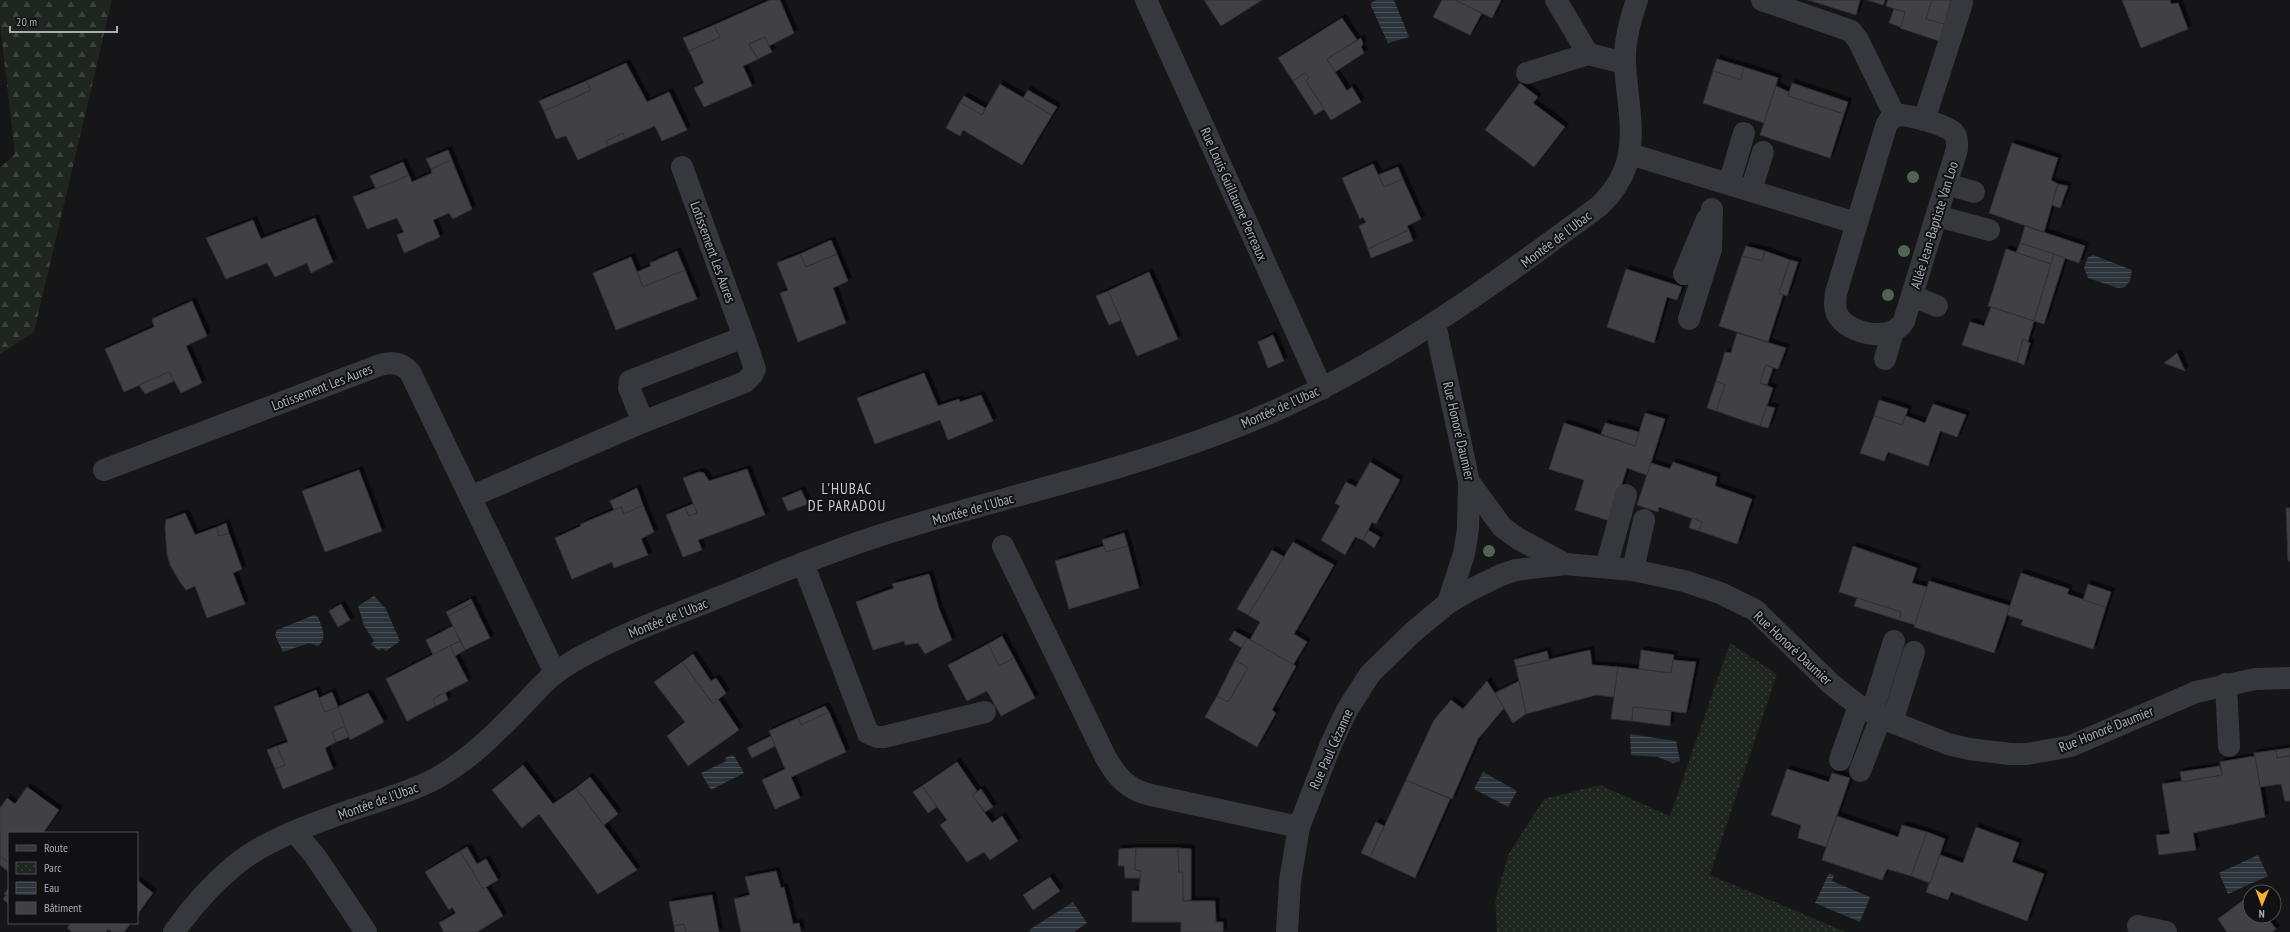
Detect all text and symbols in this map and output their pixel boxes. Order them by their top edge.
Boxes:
scale bar [10,8,117,34]
text: 20 m [16,14,37,29]
street label: Rue Louis Guillaume Perreaux [1196,124,1272,264]
street label: Allée Jean-Baptiste Van Loo [1906,159,1962,291]
street label: Lotissement Les Aures [686,199,740,305]
street label: Montée de l'Ubac [1517,207,1595,271]
street label: Lotissement Les Aures [269,359,375,415]
street label: Rue Honoré Daumier [1439,380,1479,482]
street label: Montée de l'Ubac [1238,382,1322,432]
district label: L'HUBAC DE PARADOU [808,479,886,515]
street label: Montée de l'Ubac [930,489,1016,529]
street label: Montée de l'Ubac [626,594,710,642]
street label: Rue Honoré Daumier [1750,607,1836,689]
street label: Rue Honoré Daumier [2056,702,2156,756]
street label: Rue Paul Cézanne [1305,706,1357,792]
street label: Montée de l'Ubac [336,778,420,824]
legend [8,832,138,924]
text: Route [44,840,68,855]
text: Parc [44,860,62,875]
text: Eau [44,880,59,895]
north arrow [2242,884,2282,924]
text: Bâtiment [44,900,82,915]
text: N [2259,907,2265,921]

